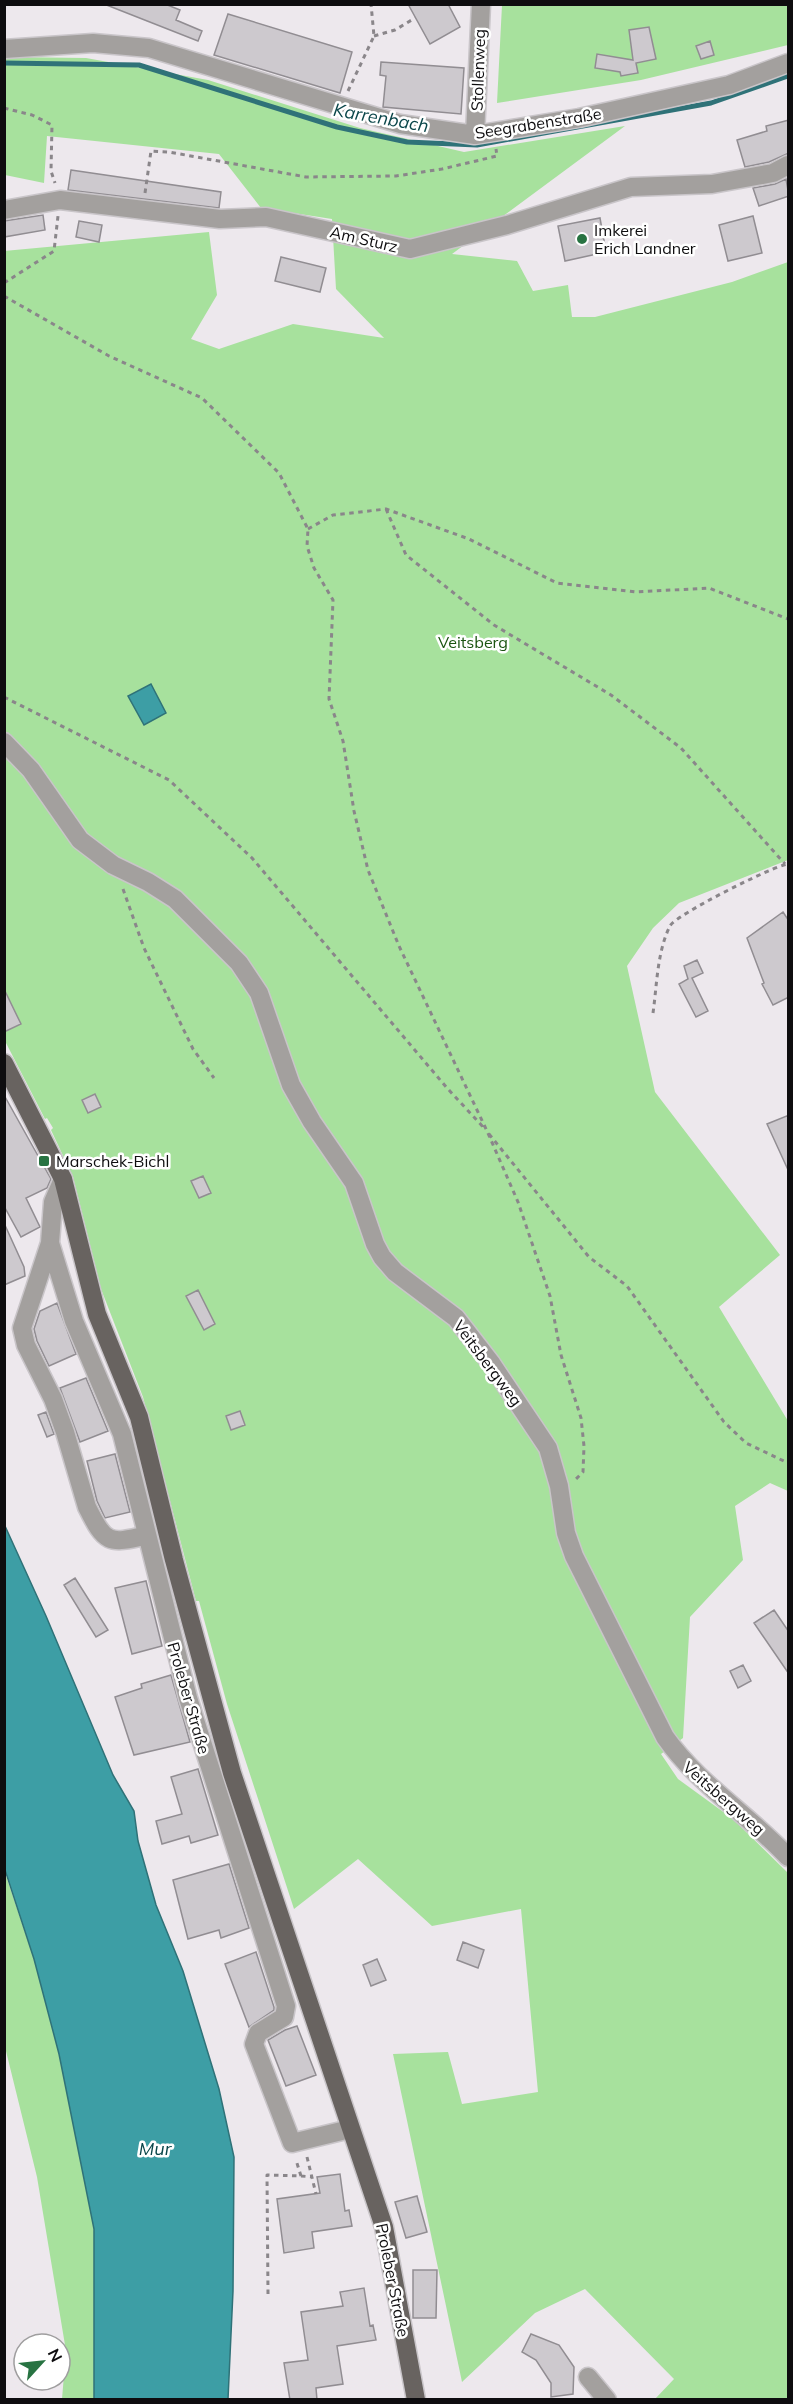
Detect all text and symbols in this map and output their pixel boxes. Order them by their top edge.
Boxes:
street label: Stollenweg [467,28,489,112]
water label: Karrenbach [332,98,431,137]
street label: Seegrabenstraße [473,103,603,143]
place label: Imkerei Erich Landner [594,220,696,258]
street label: Am Sturz [328,222,400,256]
marker: Imkerei Erich Landner [575,232,589,246]
park label: Veitsberg [438,632,508,652]
place label: Marschek-Bichl [56,1151,169,1171]
marker: Marschek-Bichl [37,1154,51,1168]
street label: Veitsbergweg [449,1316,527,1410]
street label: Proleber Straße [163,1640,215,1756]
street label: Veitsbergweg [679,1757,769,1839]
water label: Mur [139,2137,173,2160]
street label: Proleber Straße [372,2221,414,2339]
north arrow [12,2332,72,2392]
text: N [44,2345,67,2365]

